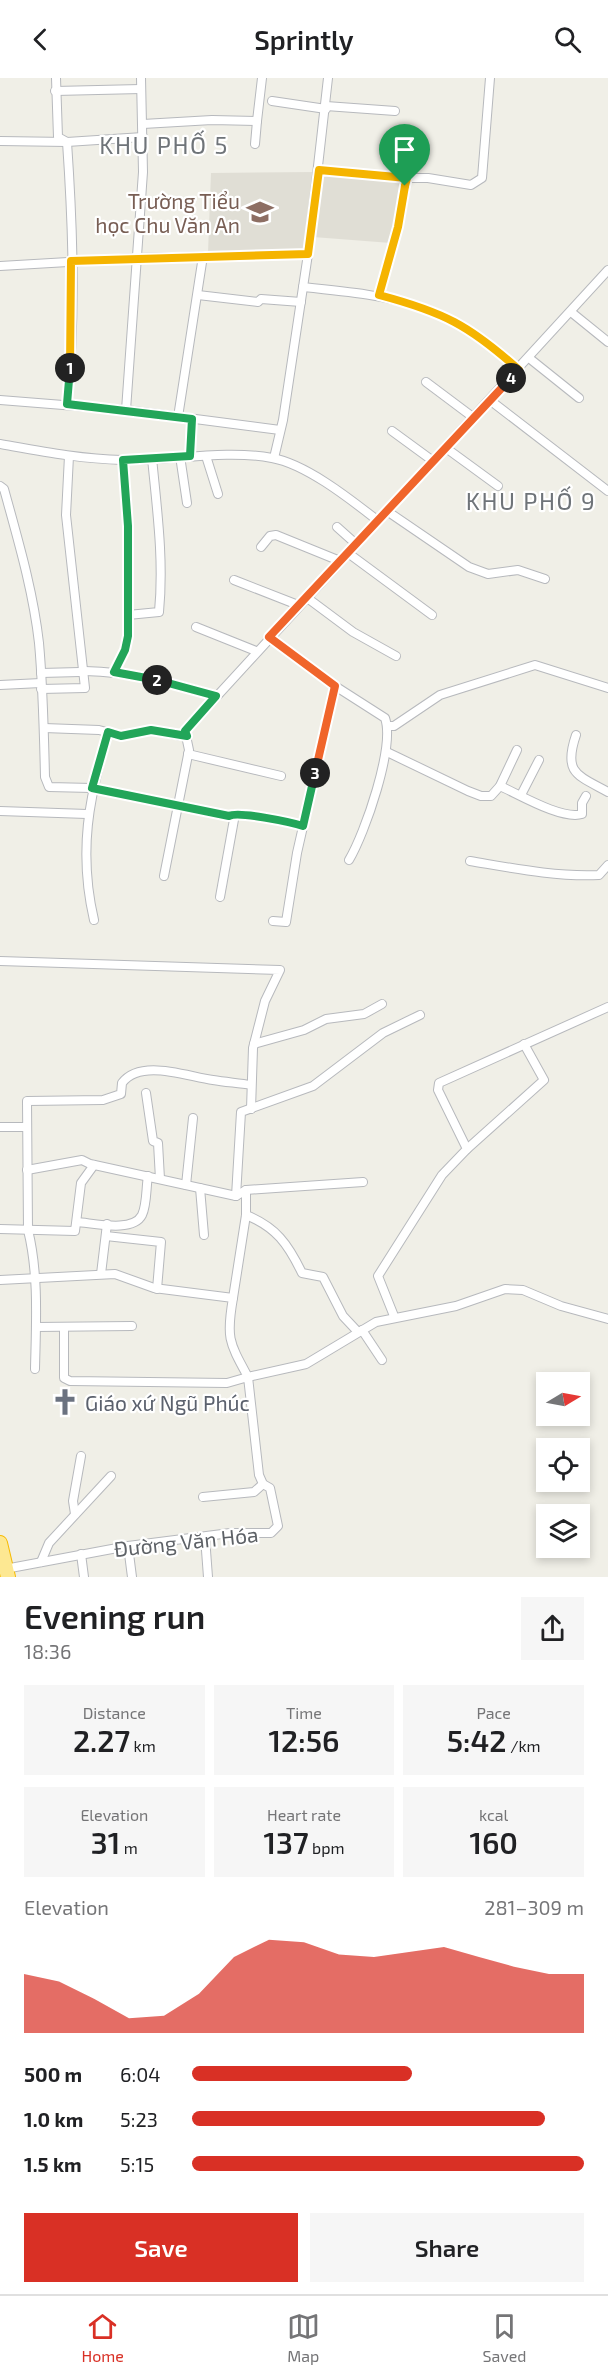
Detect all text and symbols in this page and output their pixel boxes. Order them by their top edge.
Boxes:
icon: back [24,23,57,56]
text: Sprintly [254,23,354,55]
icon: search [551,23,584,56]
pin [379,124,430,186]
district label: KHU PHỐ 5 [99,129,229,159]
icon: arrive [388,133,421,166]
place label: Trường Tiểu học Chu Văn An [95,188,240,237]
school or university icon: Trường Tiểu học Chu Văn An [245,197,275,227]
pin: 1 [55,353,85,383]
text: 1 [67,358,73,377]
pin: 4 [496,363,526,393]
text: 4 [506,368,516,387]
district label: KHU PHỐ 9 [466,485,596,515]
pin: 2 [142,665,172,695]
text: 2 [152,670,162,689]
pin: 3 [300,758,330,788]
text: 3 [310,763,320,782]
north arrow [536,1372,590,1426]
map controls [536,1372,590,1558]
church icon: Giáo xứ Ngũ Phúc [50,1387,80,1417]
place label: Giáo xứ Ngũ Phúc [85,1390,250,1415]
button: locate [536,1438,590,1492]
button: layers [536,1504,590,1558]
street label: Đường Văn Hóa [113,1521,259,1561]
text: Evening run [24,1596,205,1636]
button: share [521,1597,584,1660]
text: 18:36 [24,1639,71,1663]
text: Distance [83,1703,146,1722]
text: Time [286,1703,322,1722]
text: Pace [476,1703,511,1722]
text: 2.27 [73,1722,130,1758]
text: 12:56 [269,1722,339,1758]
text: 5:42 [447,1722,507,1758]
text: km [130,1736,156,1755]
text: /km [507,1736,541,1755]
text: Elevation [80,1805,148,1824]
text: Heart rate [267,1805,341,1824]
text: kcal [479,1805,508,1824]
text: 31 [91,1824,120,1860]
text: 137 [263,1824,309,1860]
text: 160 [469,1824,518,1860]
text: m [120,1838,138,1857]
text: bpm [309,1838,345,1857]
text: Elevation [24,1895,109,1919]
text: 281–309 m [484,1895,584,1919]
text: 500 m [24,2062,82,2086]
text: 6:04 [120,2062,161,2086]
text: 1.0 km [24,2107,83,2131]
text: 5:23 [120,2107,158,2131]
text: 1.5 km [24,2152,82,2176]
text: 5:15 [120,2152,154,2176]
button: Save [24,2213,298,2282]
button: Share [310,2213,584,2282]
tab: Home [81,2310,124,2365]
tab: Map [287,2310,320,2365]
tab: Saved [483,2310,527,2365]

